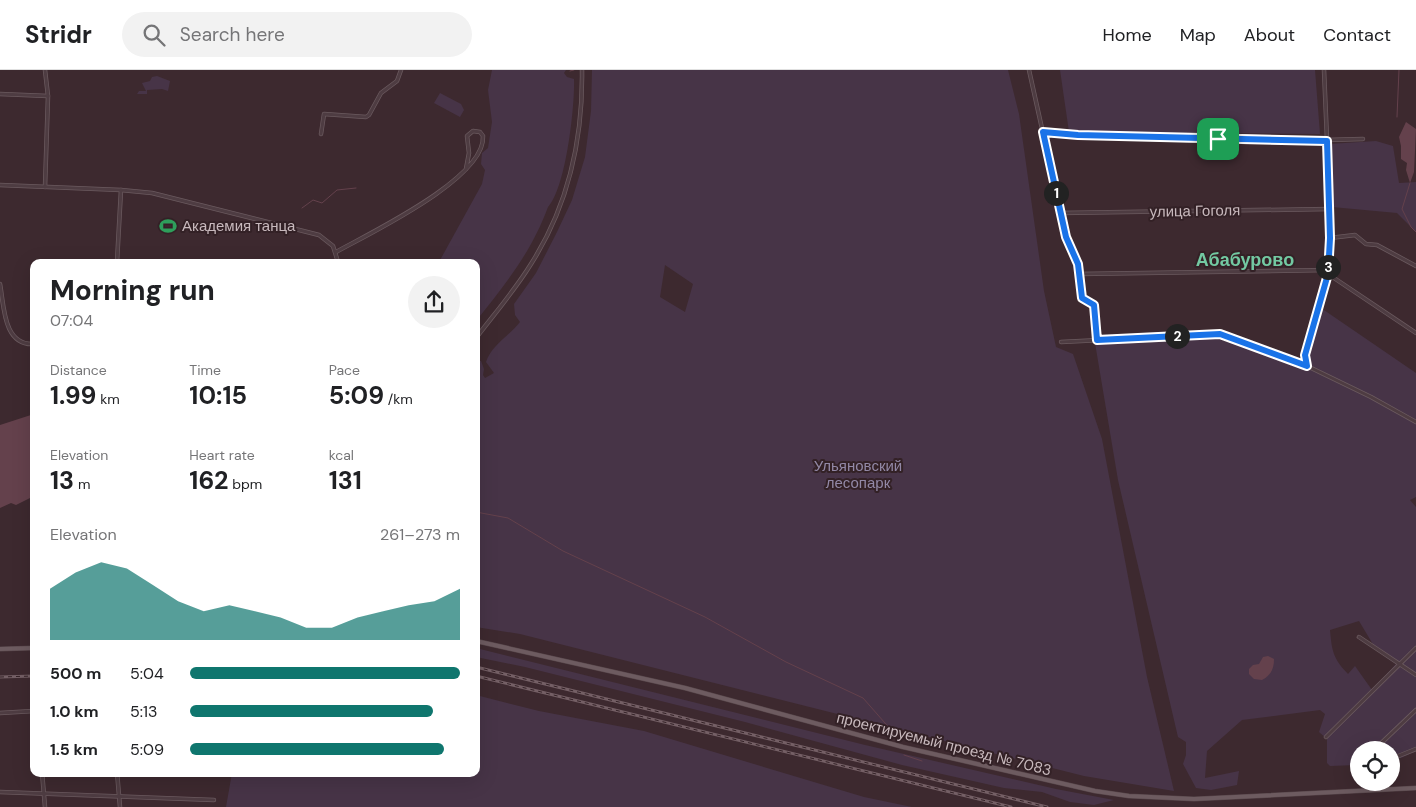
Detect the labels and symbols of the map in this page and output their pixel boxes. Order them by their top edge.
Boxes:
pin [1197,118,1239,160]
pin: 1 [1044,180,1068,206]
street label: улица Гоголя [1149,200,1241,222]
sports icon: Академия танца [158,216,178,236]
place label: Академия танца [182,216,296,236]
district label: Абабурово [1196,248,1294,272]
pin: 3 [1316,254,1340,280]
pin: 2 [1164,324,1190,348]
park label: Ульяновский лесопарк [814,456,902,493]
street label: проектируемый проезд № 7083 [835,708,1053,780]

